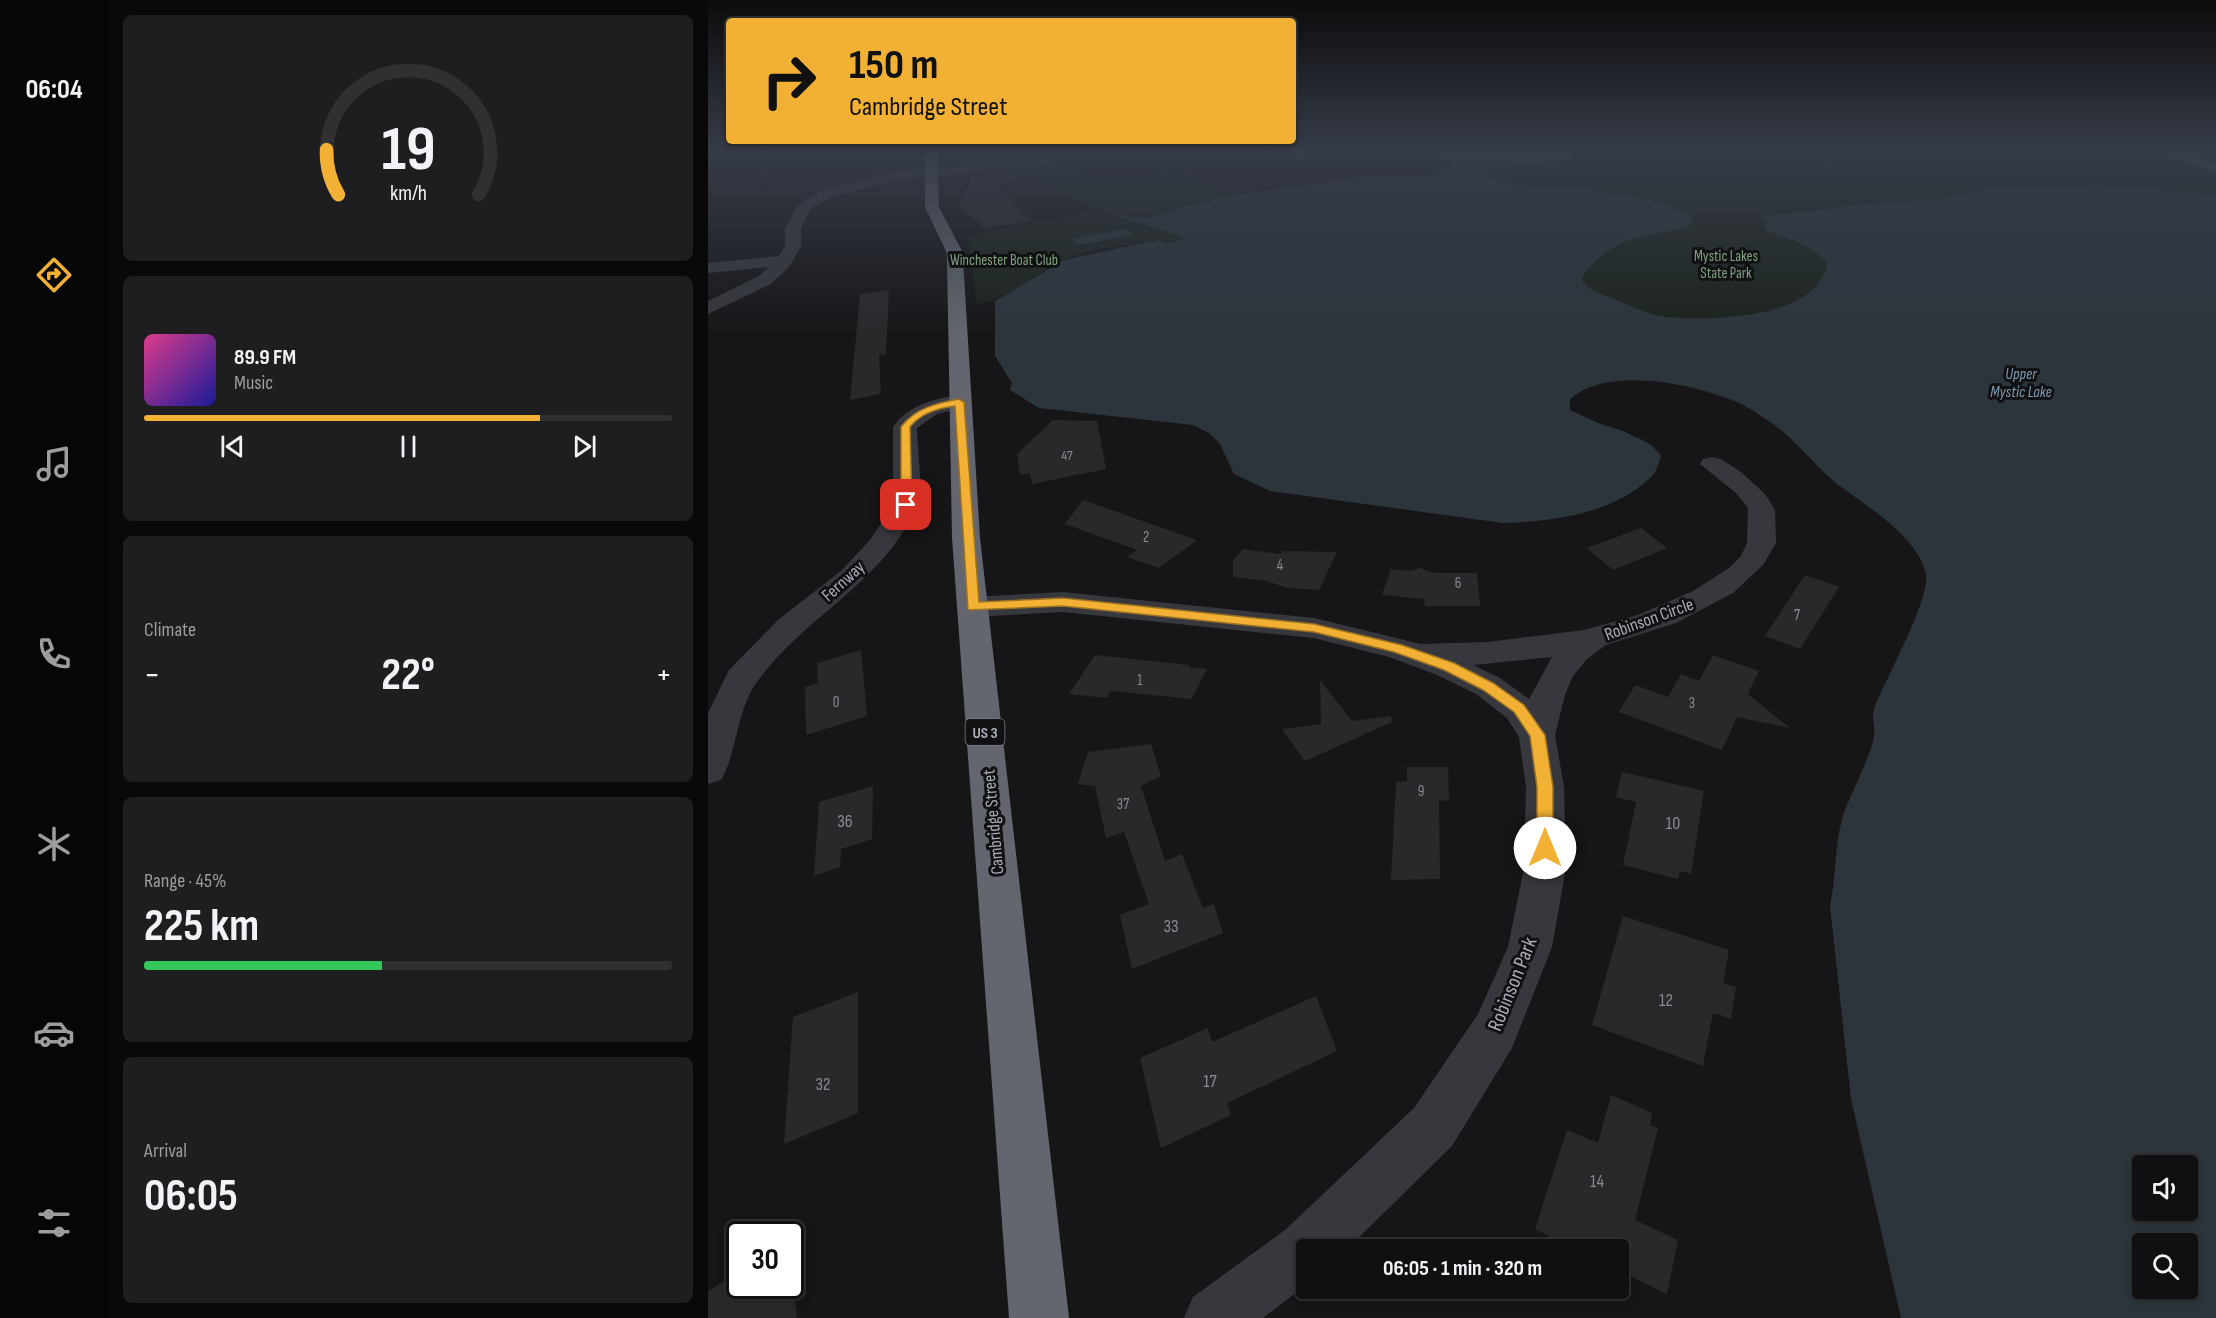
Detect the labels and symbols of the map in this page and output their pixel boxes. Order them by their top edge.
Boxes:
park label: Mystic Lakes State Park [1694,247,1758,283]
park label: Winchester Boat Club [950,251,1058,270]
water label: Upper Mystic Lake [1990,365,2052,402]
house number: 47 [1061,447,1073,464]
pin [880,479,931,530]
house number: 2 [1143,528,1149,547]
house number: 4 [1277,556,1283,575]
street label: Fernway [818,557,869,606]
house number: 6 [1455,574,1461,593]
street label: Robinson Circle [1602,594,1697,645]
house number: 7 [1794,606,1800,625]
house number: 1 [1137,671,1143,690]
house number: 0 [833,693,839,712]
house number: 3 [1689,694,1695,713]
road number: US 3 [966,719,1004,745]
street label: Cambridge Street [978,768,1009,875]
house number: 9 [1418,782,1424,801]
house number: 37 [1117,795,1129,814]
house number: 36 [837,811,853,832]
house number: 10 [1666,813,1680,834]
position arrow [1513,816,1577,880]
house number: 33 [1163,916,1179,937]
street label: Robinson Park [1482,934,1543,1035]
house number: 12 [1659,990,1673,1011]
house number: 17 [1203,1071,1218,1092]
house number: 32 [816,1074,830,1095]
house number: 14 [1590,1171,1604,1192]
speed limit sign: 30 [726,1221,804,1299]

